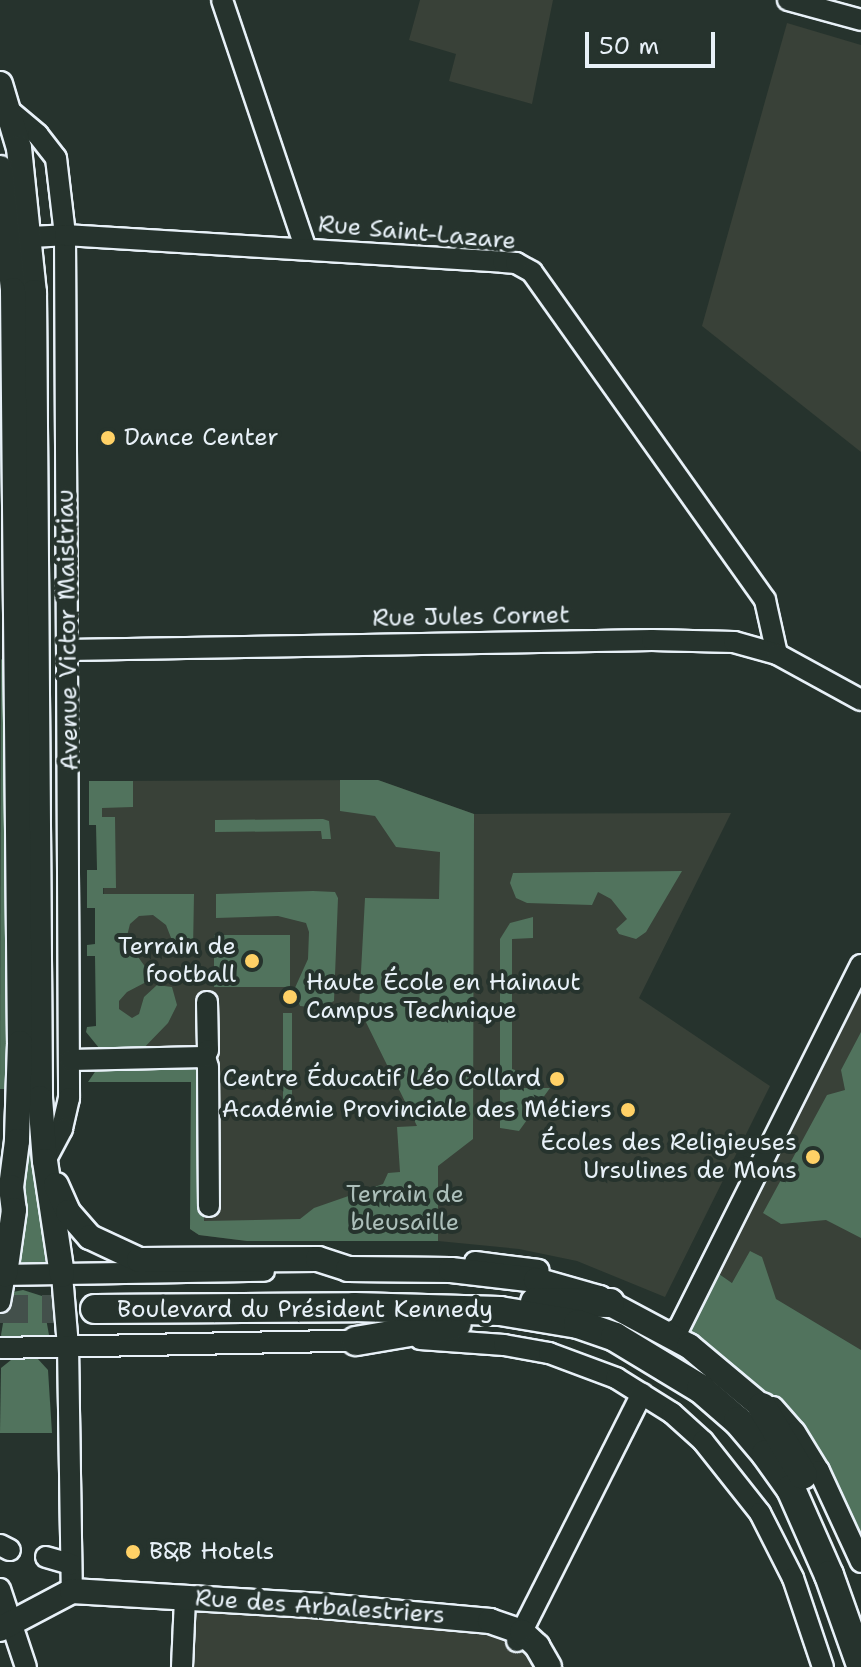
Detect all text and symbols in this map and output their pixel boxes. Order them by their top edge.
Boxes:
scale bar [589,16,719,66]
text: 50 m [599,30,659,62]
street label: Rue Saint-Lazare [317,210,517,256]
place label: Dance Center [124,424,279,452]
marker: Dance Center [99,429,117,447]
street label: Avenue Victor Maistriau [51,489,85,771]
street label: Rue Jules Cornet [372,601,570,633]
place label: Terrain de football [118,933,236,989]
marker: Terrain de football [243,952,261,970]
place label: Haute École en Hainaut Campus Technique [306,969,581,1025]
marker: Haute École en Hainaut Campus Technique [281,988,299,1006]
place label: Centre Éducatif Léo Collard [223,1065,541,1093]
marker: Centre Éducatif Léo Collard [548,1070,566,1088]
place label: Académie Provinciale des Métiers [222,1096,612,1124]
marker: Académie Provinciale des Métiers [619,1101,637,1119]
place label: Écoles des Religieuses Ursulines de Mons [541,1129,797,1185]
marker: Écoles des Religieuses Ursulines de Mons [804,1148,822,1166]
park label: Terrain de bleusaille [346,1181,464,1237]
street label: Boulevard du Président Kennedy [117,1296,493,1324]
place label: B&B Hotels [149,1538,274,1566]
marker: B&B Hotels [124,1543,142,1561]
street label: Rue des Arbalestriers [194,1584,446,1630]

